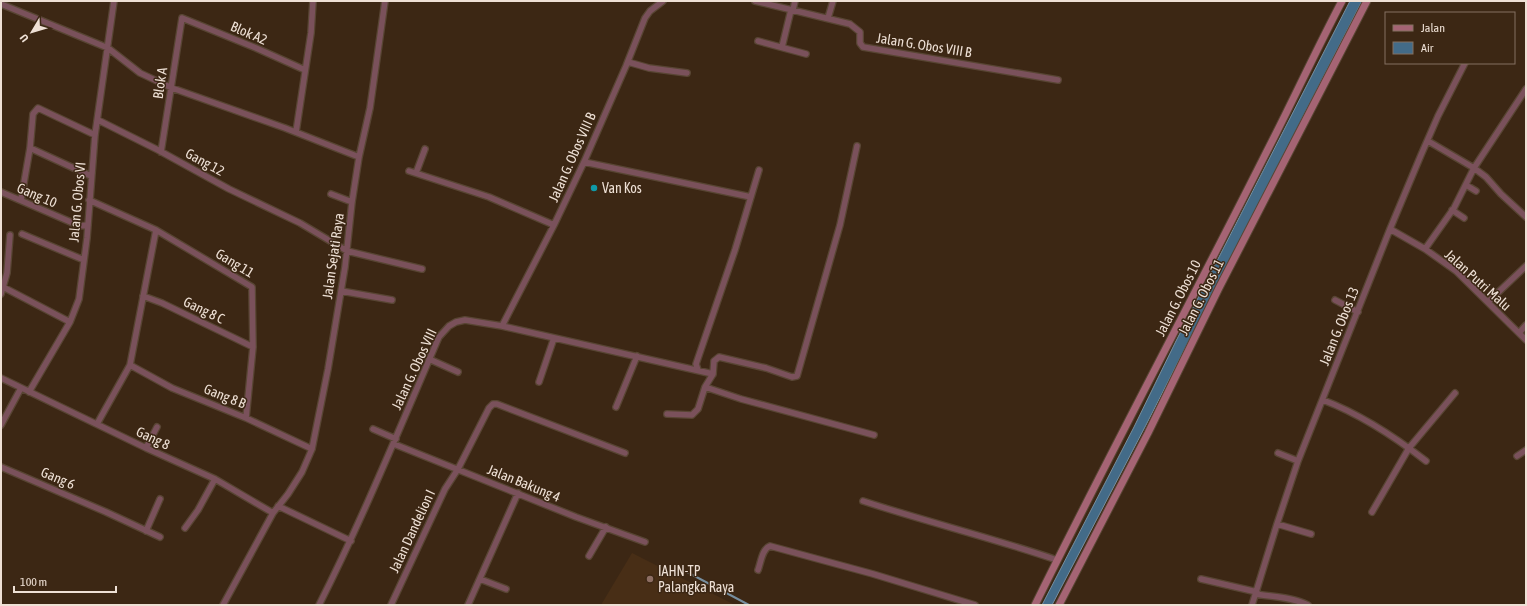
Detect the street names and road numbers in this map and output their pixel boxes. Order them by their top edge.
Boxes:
street label: Blok A2 [228,18,270,48]
street label: Jalan G. Obos VIII B [875,30,973,60]
street label: Blok A [150,66,170,100]
street label: Jalan G. Obos VIII B [545,110,599,204]
street label: Gang 12 [183,145,227,179]
street label: Jalan G. Obos VI [66,161,88,243]
street label: Gang 10 [15,179,60,211]
street label: Jalan Sejati Raya [319,212,347,300]
street label: Gang 11 [213,245,257,281]
street label: Jalan Putri Malu [1442,246,1514,314]
street label: Jalan G. Obos 11 [1175,256,1227,338]
street label: Jalan G. Obos 10 [1152,257,1204,339]
street label: Jalan G. Obos 13 [1316,284,1362,368]
street label: Gang 8 C [181,293,228,327]
street label: Jalan G. Obos VIII [388,326,440,412]
street label: Gang 8 B [202,380,249,412]
street label: Gang 8 [134,423,173,453]
street label: Jalan Bakung 4 [485,461,563,505]
street label: Gang 6 [39,464,78,492]
street label: Jalan Dandelion I [386,487,438,575]

